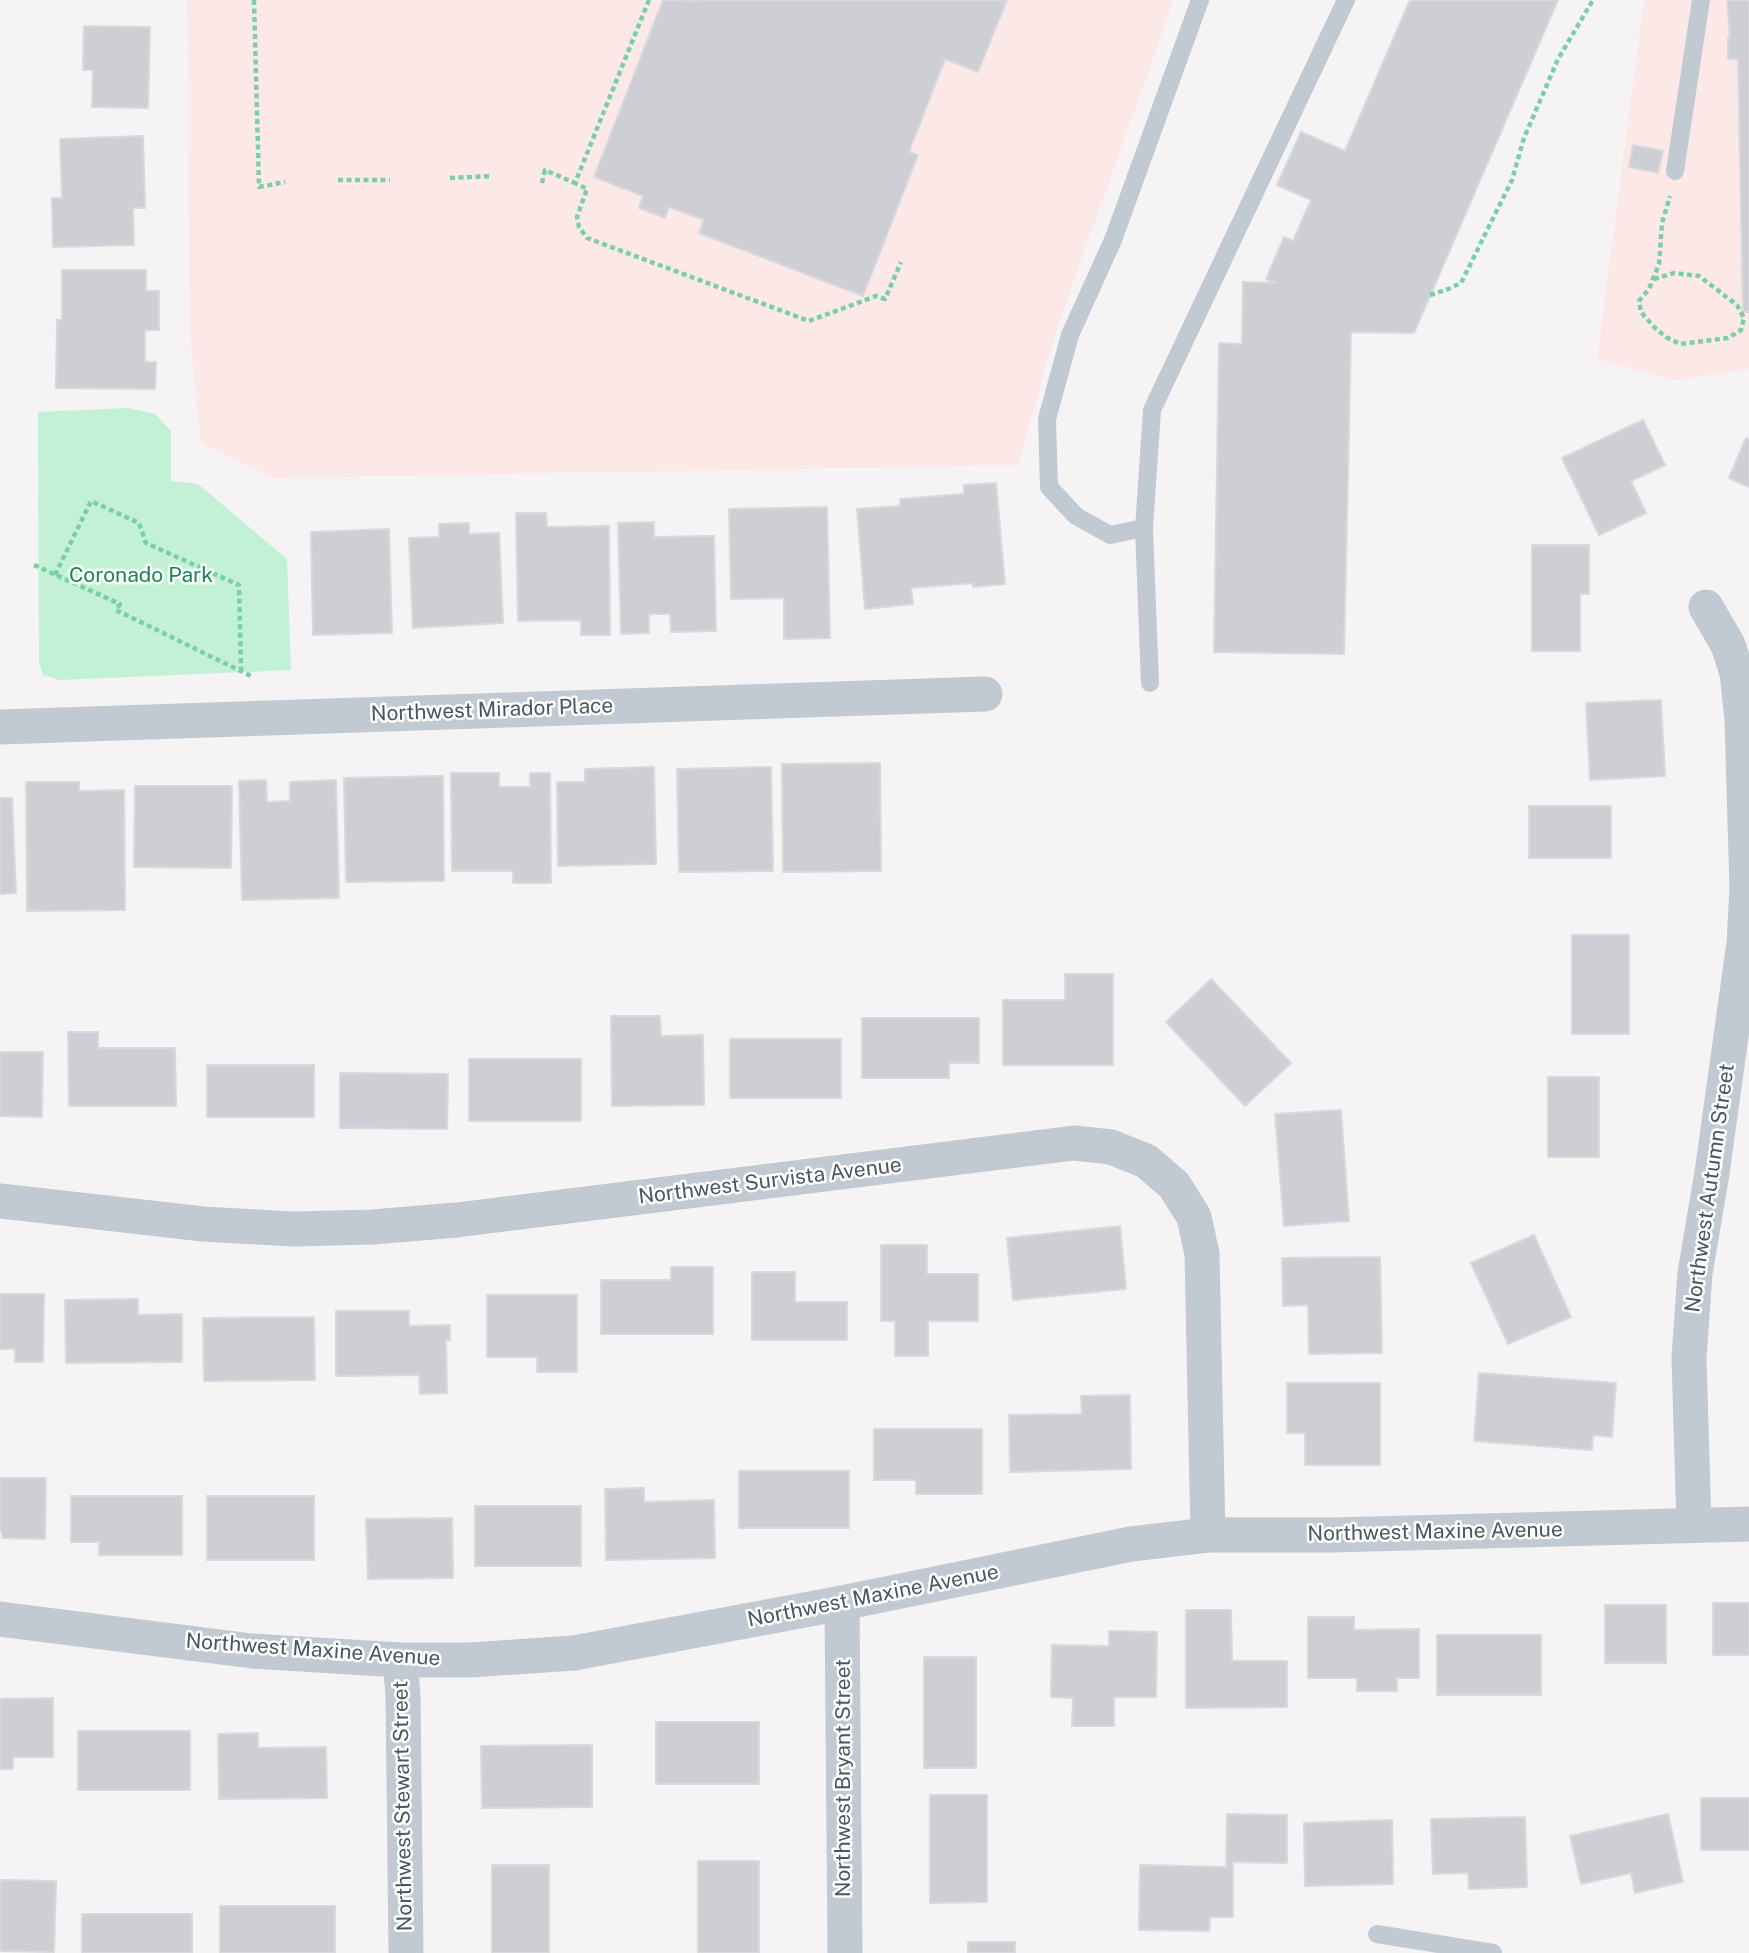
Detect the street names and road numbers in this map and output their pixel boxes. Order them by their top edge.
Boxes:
street label: Northwest Mirador Place [370,693,614,727]
street label: Northwest Autumn Street [1680,1062,1740,1314]
street label: Northwest Survista Avenue [637,1152,903,1210]
street label: Northwest Maxine Avenue [1307,1517,1563,1547]
street label: Northwest Maxine Avenue [745,1559,1001,1633]
street label: Northwest Maxine Avenue [185,1629,441,1671]
street label: Northwest Bryant Street [831,1659,857,1897]
street label: Northwest Stewart Street [388,1681,418,1931]

